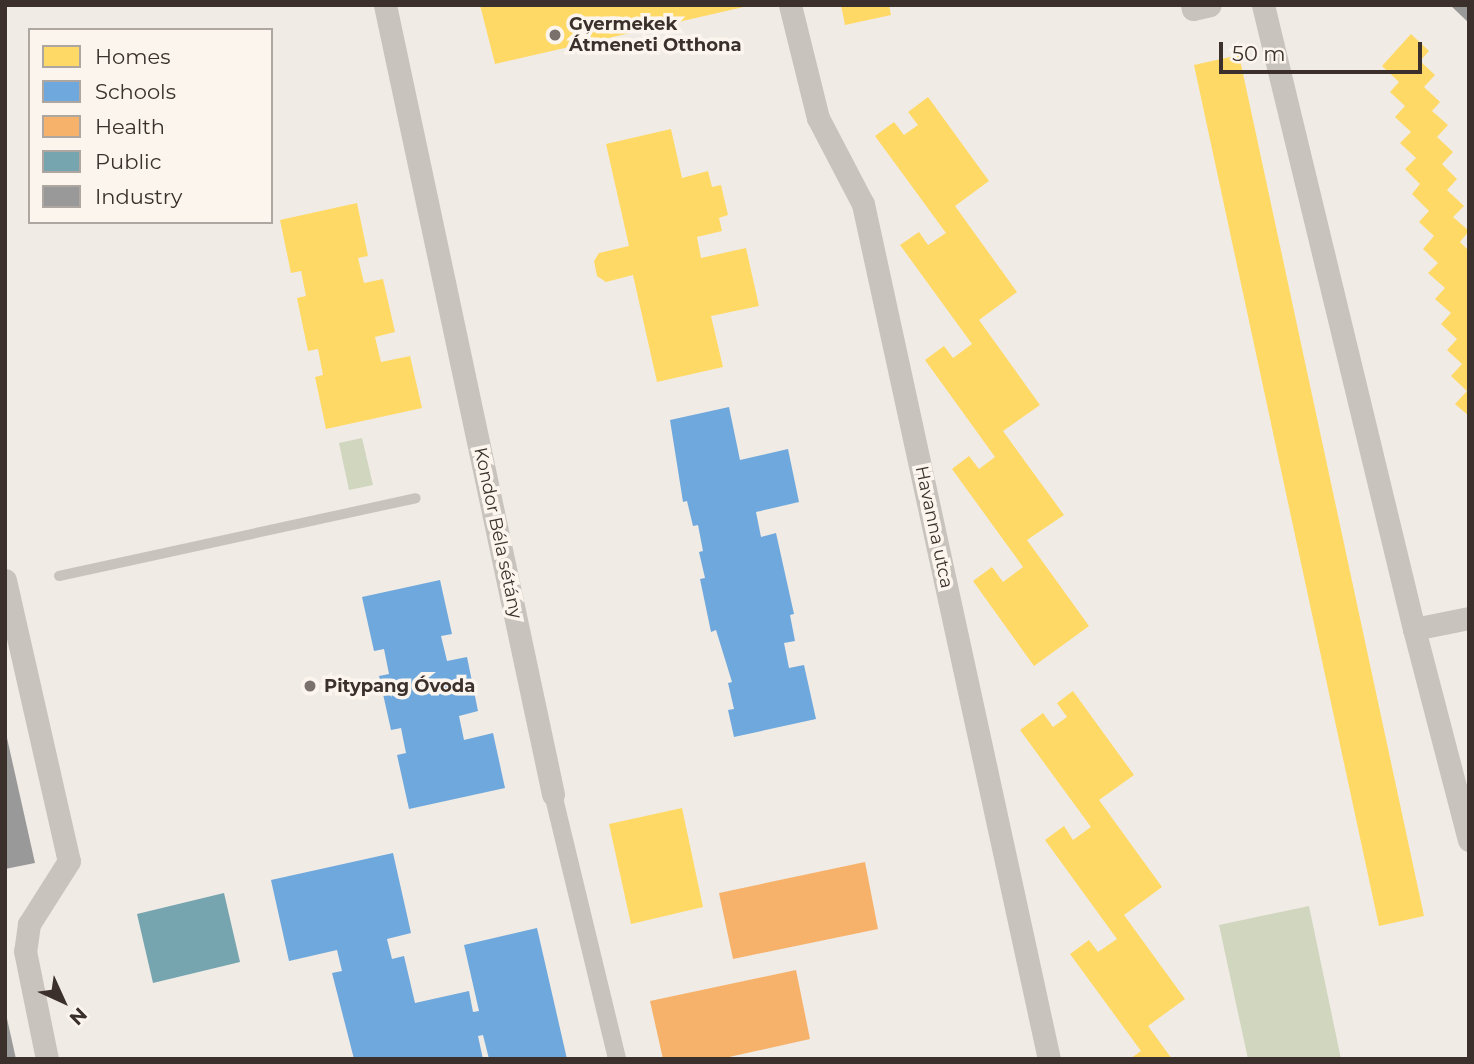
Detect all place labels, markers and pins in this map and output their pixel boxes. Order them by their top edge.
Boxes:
place label: Gyermekek Átmeneti Otthona [569,14,742,56]
marker: Gyermekek Átmeneti Otthona [547,27,563,43]
place label: Pitypang Óvoda [324,675,475,697]
marker: Pitypang Óvoda [302,678,318,694]

